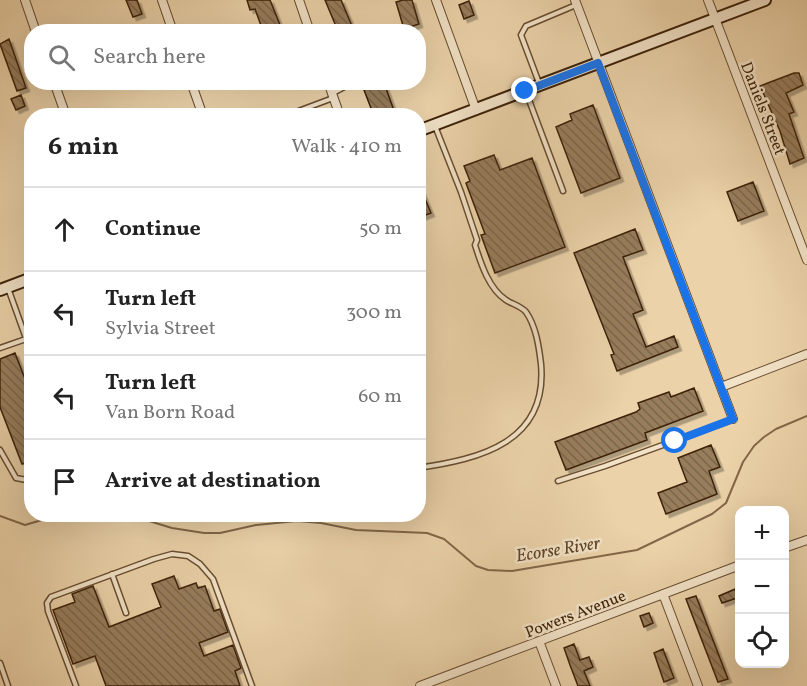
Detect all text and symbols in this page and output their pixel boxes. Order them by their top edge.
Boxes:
search box [24,24,426,90]
icon: search [45,41,78,74]
text: Search here [93,42,206,73]
street label: Daniels Street [734,59,790,159]
route end [511,77,537,103]
text: 6 min [48,129,119,165]
text: Walk · 410 m [291,133,402,161]
icon: ahead [48,213,81,246]
text: Continue [105,214,201,245]
text: 50 m [359,215,402,243]
text: Turn left [105,284,196,315]
icon: left [48,297,81,330]
text: 300 m [346,299,402,327]
text: Sylvia Street [105,315,216,343]
text: Turn left [105,368,196,399]
icon: left [48,381,81,414]
text: 60 m [358,383,402,411]
text: Van Born Road [105,399,235,427]
route start [661,427,687,453]
icon: arrive [48,465,81,498]
text: Arrive at destination [105,466,321,497]
map controls [735,506,789,668]
button: + [735,506,789,560]
water label: Ecorse River [514,531,603,569]
button: − [735,560,789,614]
street label: Powers Avenue [522,586,629,644]
button: locate [735,614,789,668]

